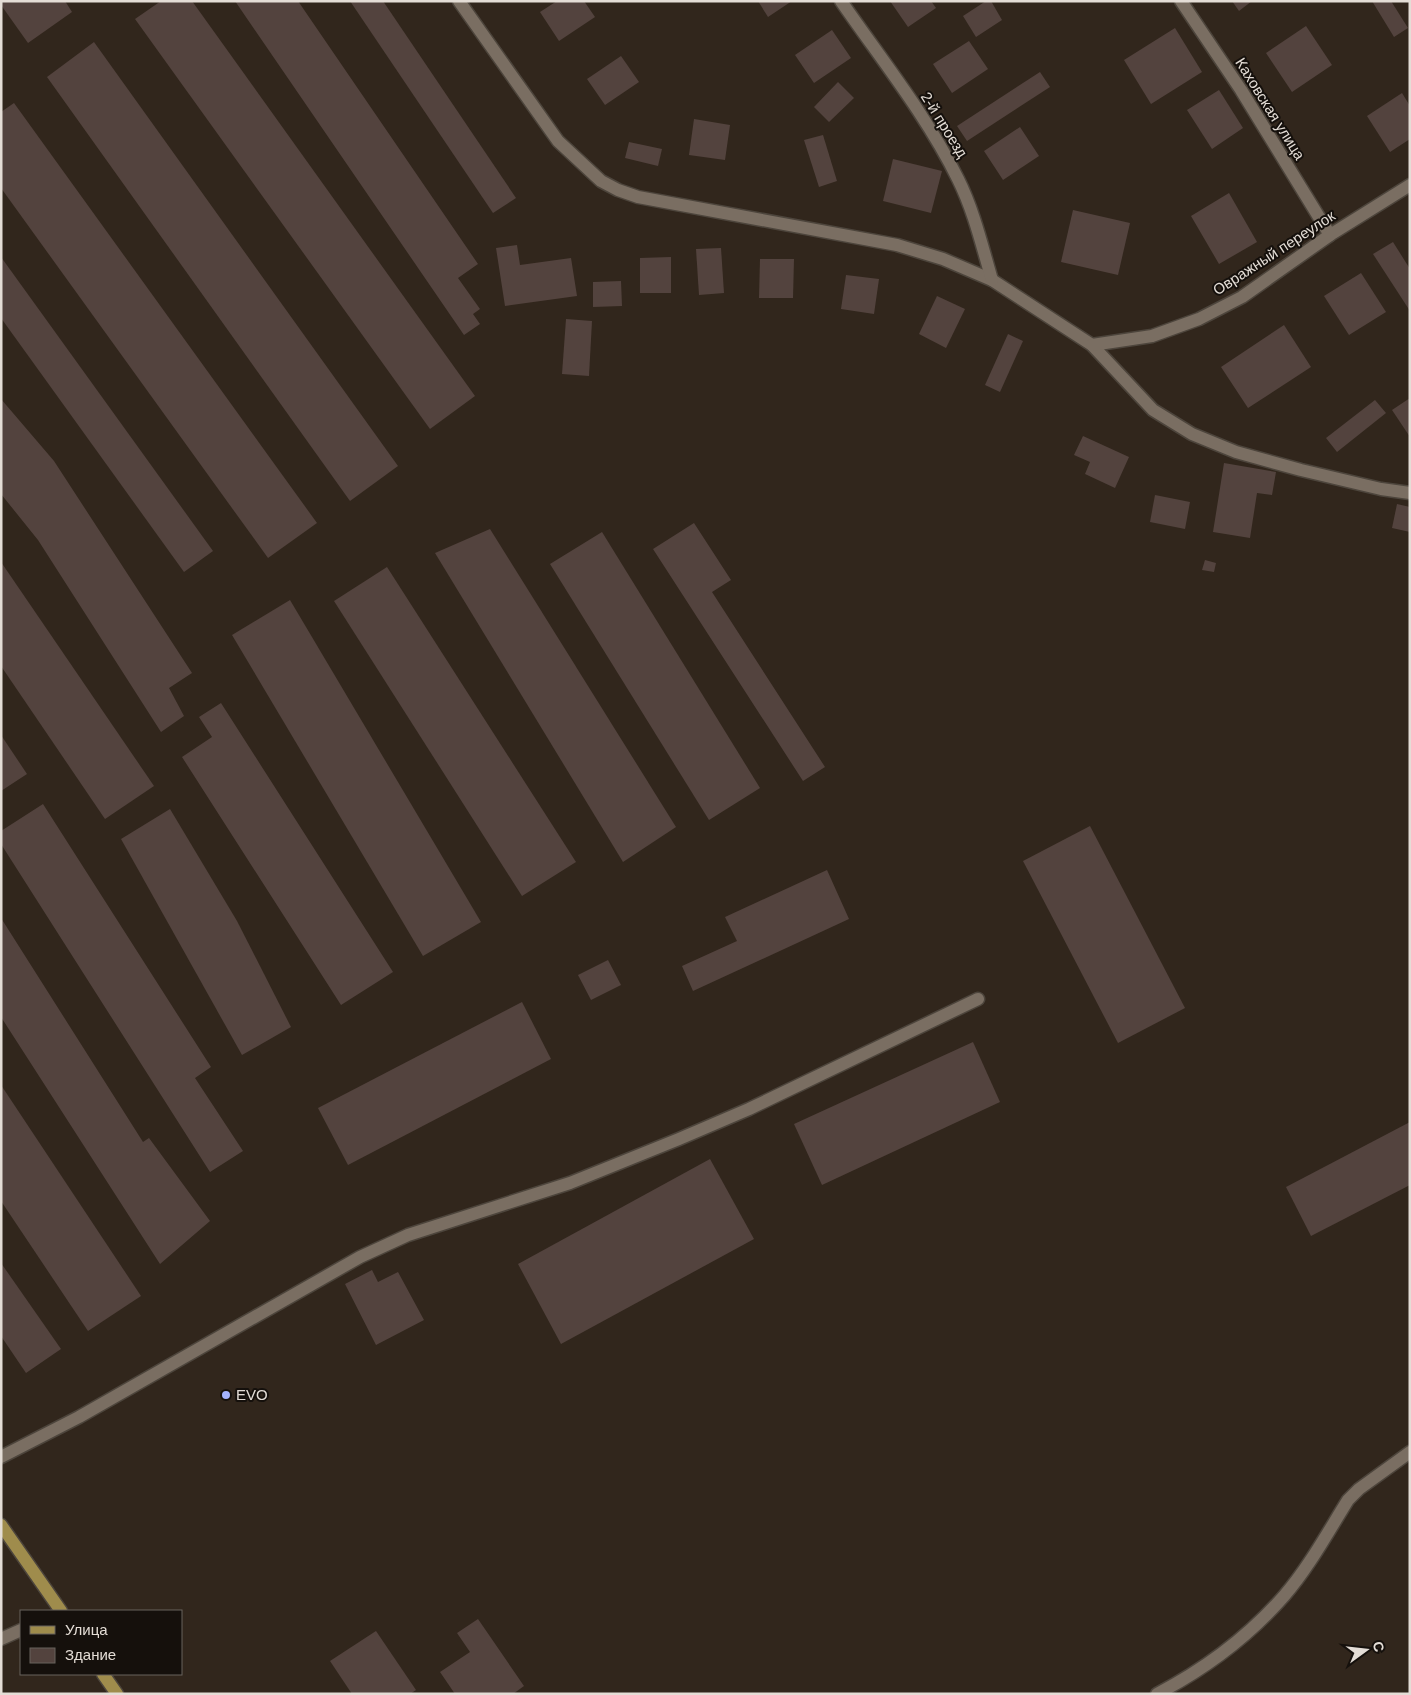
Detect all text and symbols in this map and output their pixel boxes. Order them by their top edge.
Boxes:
street label: Каховская улица [1232,55,1309,163]
street label: 2-й проезд [918,89,971,161]
street label: Овражный переулок [1210,207,1338,298]
place label: EVO [236,1386,268,1403]
marker: EVO [220,1389,232,1401]
legend [20,1610,182,1675]
text: Улица [65,1621,108,1638]
north arrow [1341,1625,1391,1675]
text: С [1370,1640,1388,1654]
text: Здание [65,1646,116,1663]

